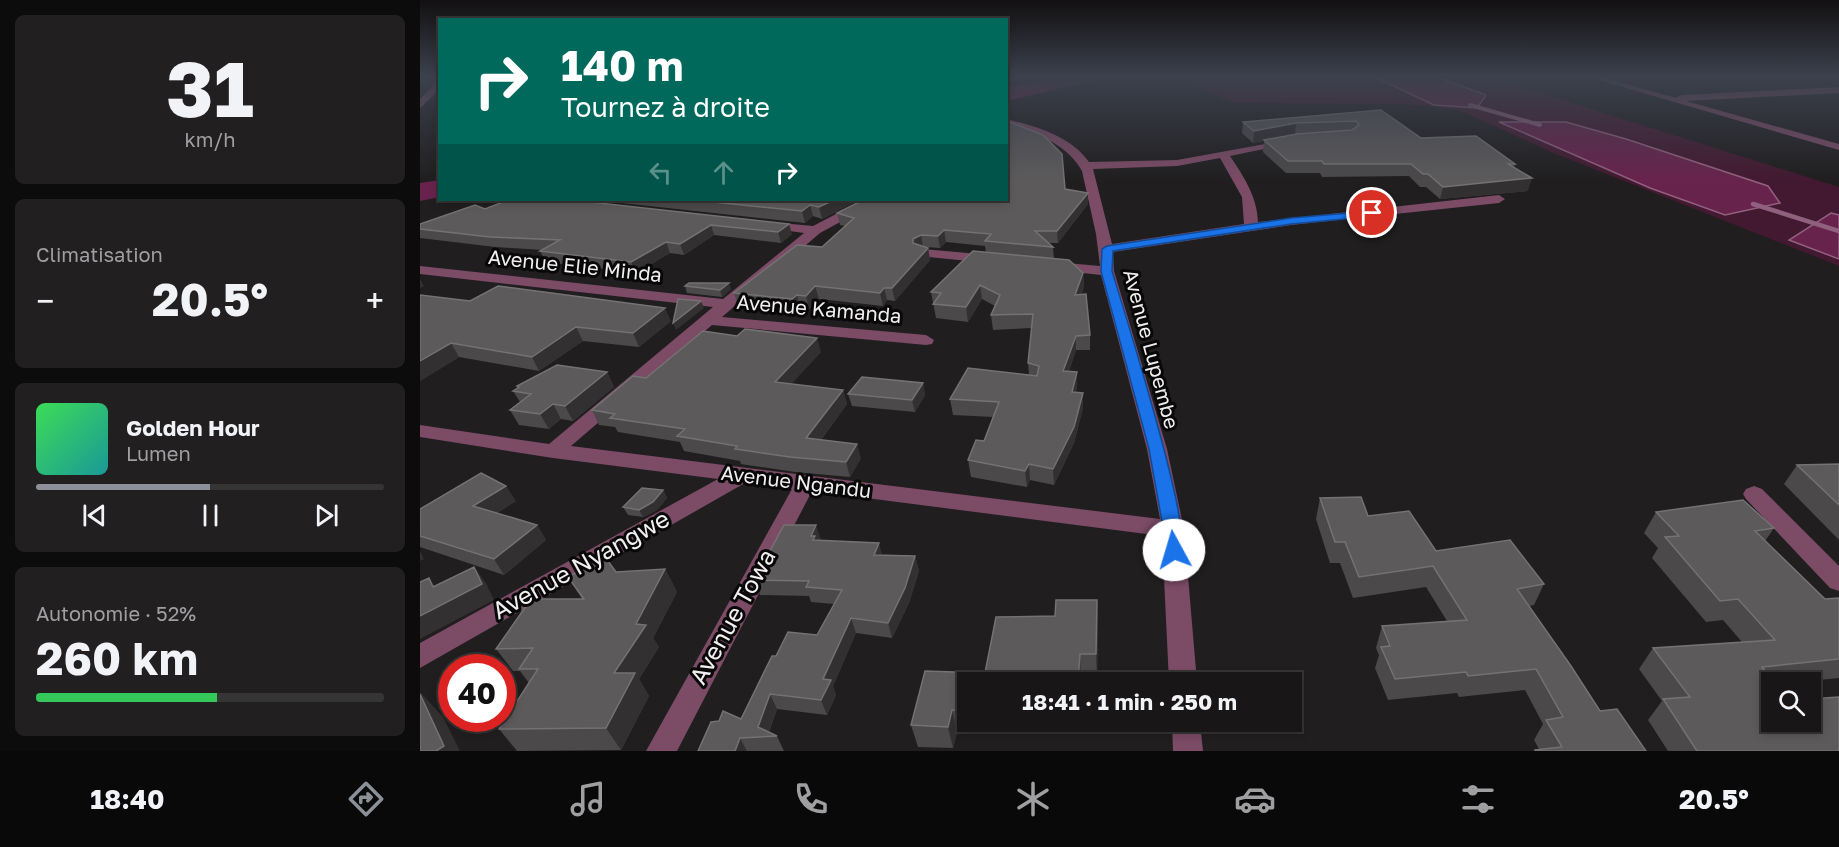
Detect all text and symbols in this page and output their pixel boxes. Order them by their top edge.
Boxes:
text: 140 m [561,40,683,90]
text: 31 [166,41,254,134]
icon: right [462,42,540,120]
text: Tournez à droite [561,91,770,123]
text: km/h [185,127,235,151]
icon: left [644,156,677,189]
icon: ahead [707,156,740,189]
icon: right [770,156,803,189]
pin [1346,187,1397,238]
icon: arrive [1355,196,1388,229]
text: Climatisation [36,242,163,266]
street label: Avenue Elie Minda [487,244,663,286]
street label: Avenue Lupembe [1119,266,1185,431]
text: 20.5° [152,272,268,326]
text: − [36,281,54,320]
text: + [366,281,384,320]
street label: Avenue Kamanda [736,289,903,327]
text: Golden Hour [126,414,260,441]
text: Lumen [126,441,191,465]
street label: Avenue Ngandu [720,460,873,502]
icon: previous [78,499,111,532]
icon: pause [194,499,227,532]
icon: next [310,499,343,532]
street label: Avenue Nyangwe [487,503,674,624]
position arrow [1142,518,1206,582]
street label: Avenue Towa [683,544,781,689]
text: Autonomie · 52% [36,601,196,625]
text: 260 km [36,631,198,685]
speed limit sign: 40 [438,654,516,732]
map controls [1761,672,1821,732]
button: search [1761,672,1821,732]
text: 18:41 · 1 min · 250 m [1022,688,1237,715]
icon: directions [345,778,387,820]
icon: music [567,778,609,820]
icon: phone [790,778,832,820]
icon: climate [1012,778,1054,820]
icon: car [1234,778,1276,820]
icon: filters [1457,778,1499,820]
text: 18:40 [90,783,164,815]
text: 20.5° [1679,783,1749,815]

